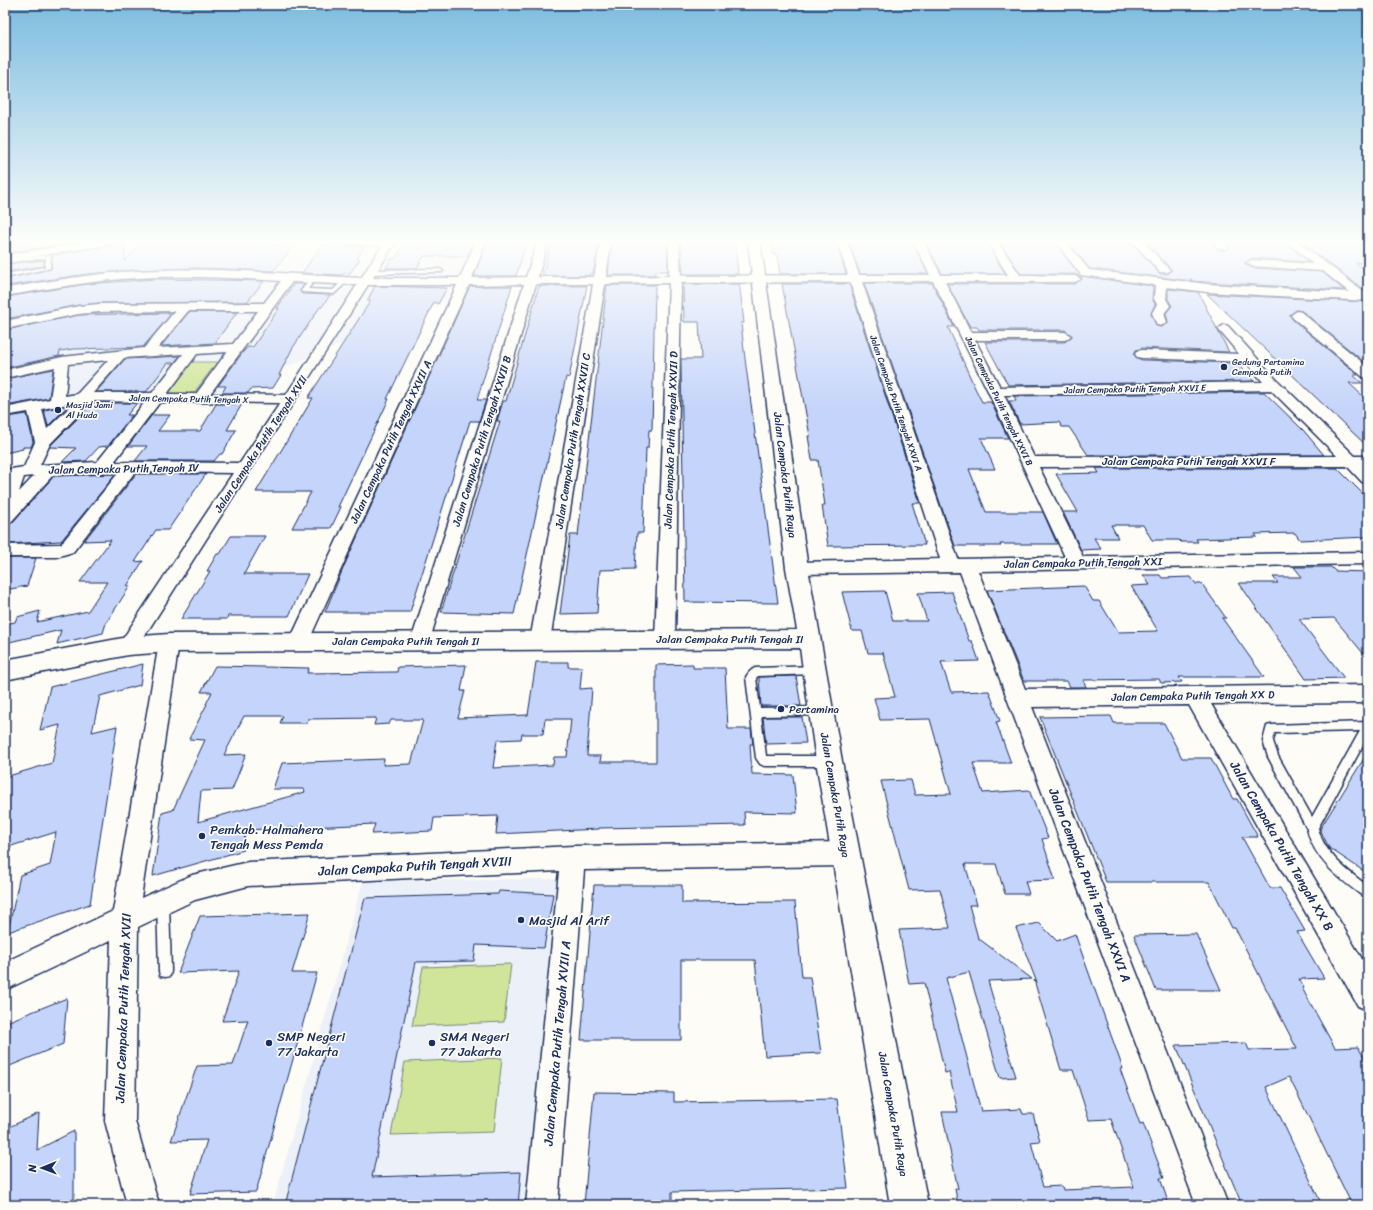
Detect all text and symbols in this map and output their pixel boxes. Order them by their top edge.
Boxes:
street label: Jalan Cempaka Putih Tengah XXVI A [865,332,927,473]
street label: Jalan Cempaka Putih Tengah XXVI B [960,332,1038,469]
street label: Jalan Cempaka Putih Tengah XXVII D [658,351,684,530]
street label: Jalan Cempaka Putih Tengah XXVII C [550,352,596,531]
street label: Jalan Cempaka Putih Tengah XXVII B [447,353,517,530]
place label: Gedung Pertamina Cempaka Putih [1232,354,1305,380]
street label: Jalan Cempaka Putih Tengah XXVII A [344,357,437,528]
marker: Gedung Pertamina Cempaka Putih [1219,362,1229,372]
street label: Jalan Cempaka Putih Tengah XVII [209,371,313,517]
street label: Jalan Cempaka Putih Tengah XXVI E [1063,380,1207,398]
street label: Jalan Cempaka Putih Tengah X [128,390,249,408]
place label: Masjid Jami Al Huda [65,397,113,423]
marker: Masjid Jami Al Huda [53,405,63,415]
street label: Jalan Cempaka Putih Raya [768,410,802,539]
street label: Jalan Cempaka Putih Tengah XXVI F [1101,452,1277,471]
street label: Jalan Cempaka Putih Tengah IV [48,458,200,480]
street label: Jalan Cempaka Putih Tengah XXI [1003,552,1163,574]
street label: Jalan Cempaka Putih Tengah II [656,630,804,649]
street label: Jalan Cempaka Putih Tengah II [332,632,480,651]
street label: Jalan Cempaka Putih Tengah XX D [1110,685,1275,707]
place label: Pertamina [789,700,840,719]
marker: Pertamina [776,704,786,714]
street label: Jalan Cempaka Putih Raya [814,730,855,859]
street label: Jalan Cempaka Putih Tengah XX B [1223,756,1340,935]
street label: Jalan Cempaka Putih Tengah XXVI A [1042,784,1138,985]
place label: Pemkab. Halmahera Tengah Mess Pemda [210,818,324,856]
marker: Pemkab. Halmahera Tengah Mess Pemda [197,831,207,841]
street label: Jalan Cempaka Putih Tengah XVIII [317,849,512,883]
place label: Masjid Al Arif [529,909,610,932]
street label: Jalan Cempaka Putih Tengah XVII [108,913,138,1104]
marker: Masjid Al Arif [516,915,526,925]
street label: Jalan Cempaka Putih Tengah XVIII A [536,940,577,1147]
place label: SMP Negeri 77 Jakarta [277,1025,345,1063]
place label: SMA Negeri 77 Jakarta [440,1025,510,1063]
marker: SMP Negeri 77 Jakarta [264,1038,274,1048]
marker: SMA Negeri 77 Jakarta [427,1038,437,1048]
street label: Jalan Cempaka Putih Raya [872,1049,913,1178]
north arrow [22,1148,62,1188]
text: N [23,1164,42,1173]

